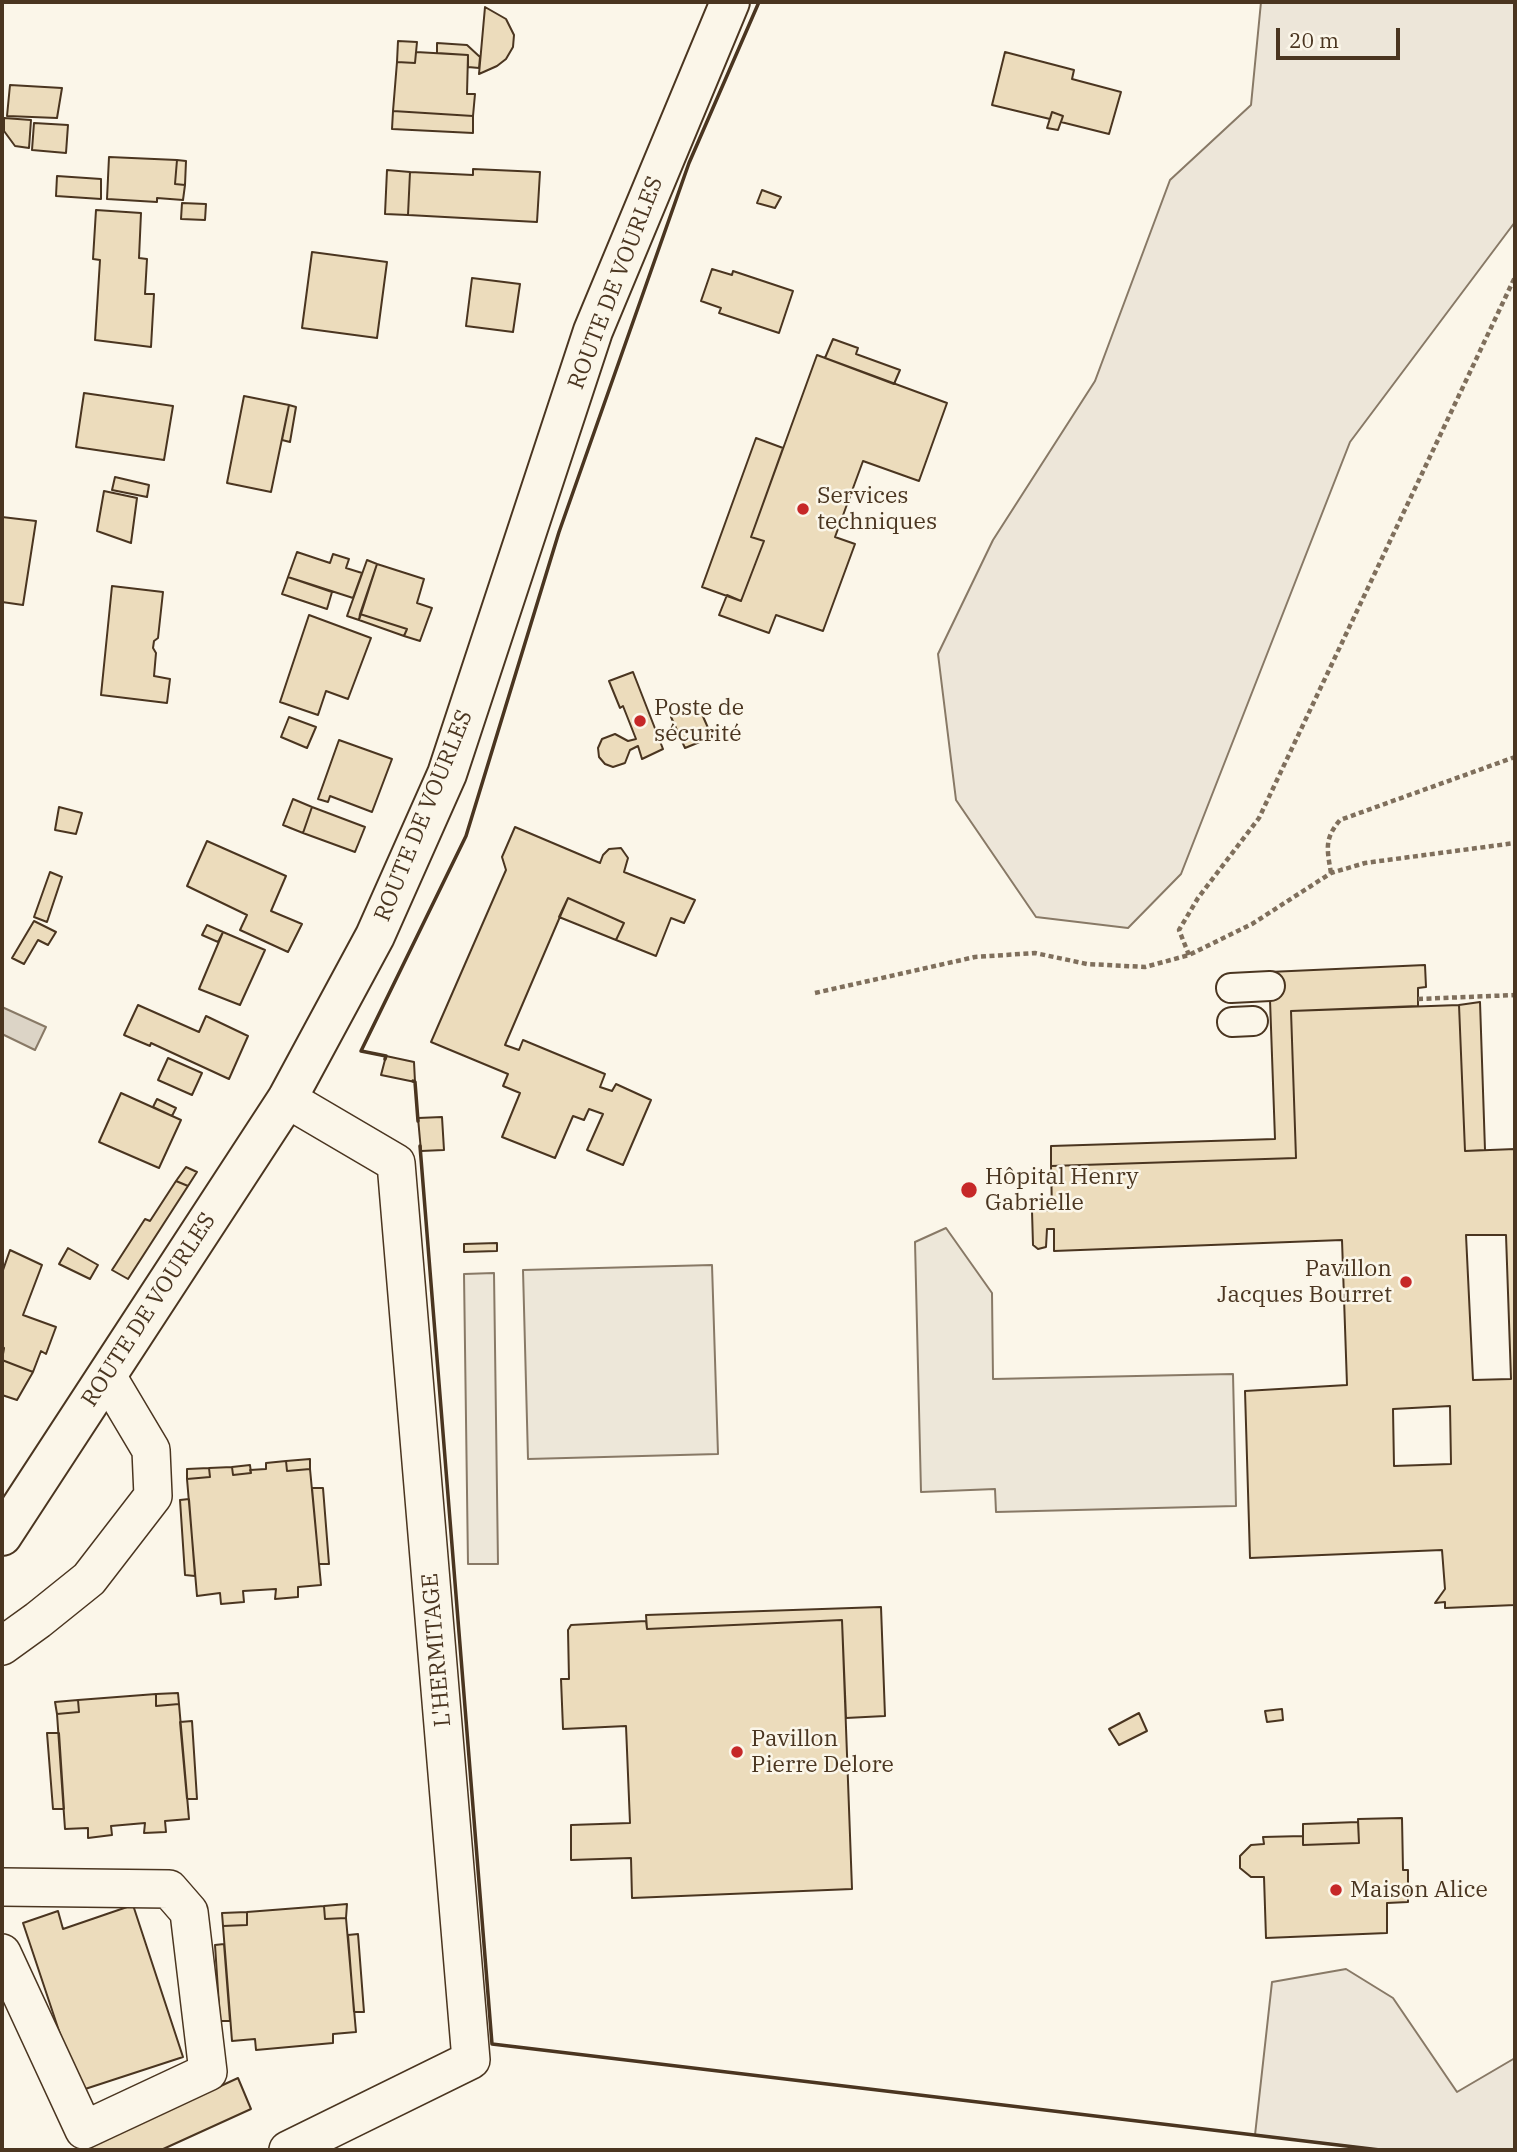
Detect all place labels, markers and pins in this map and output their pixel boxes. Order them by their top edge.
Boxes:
place label: Services techniques [817,482,937,536]
marker: Services techniques [795,501,811,517]
place label: Poste de sécurité [654,694,744,748]
marker: Poste de sécurité [632,713,648,729]
place label: Hôpital Henry Gabrielle [985,1163,1139,1217]
marker: Hôpital Henry Gabrielle [959,1180,979,1200]
place label: Pavillon Jacques Bourret [1217,1255,1392,1309]
marker: Pavillon Jacques Bourret [1398,1274,1414,1290]
place label: Pavillon Pierre Delore [751,1725,894,1779]
marker: Pavillon Pierre Delore [729,1744,745,1760]
place label: Maison Alice [1350,1876,1488,1904]
marker: Maison Alice [1328,1882,1344,1898]

